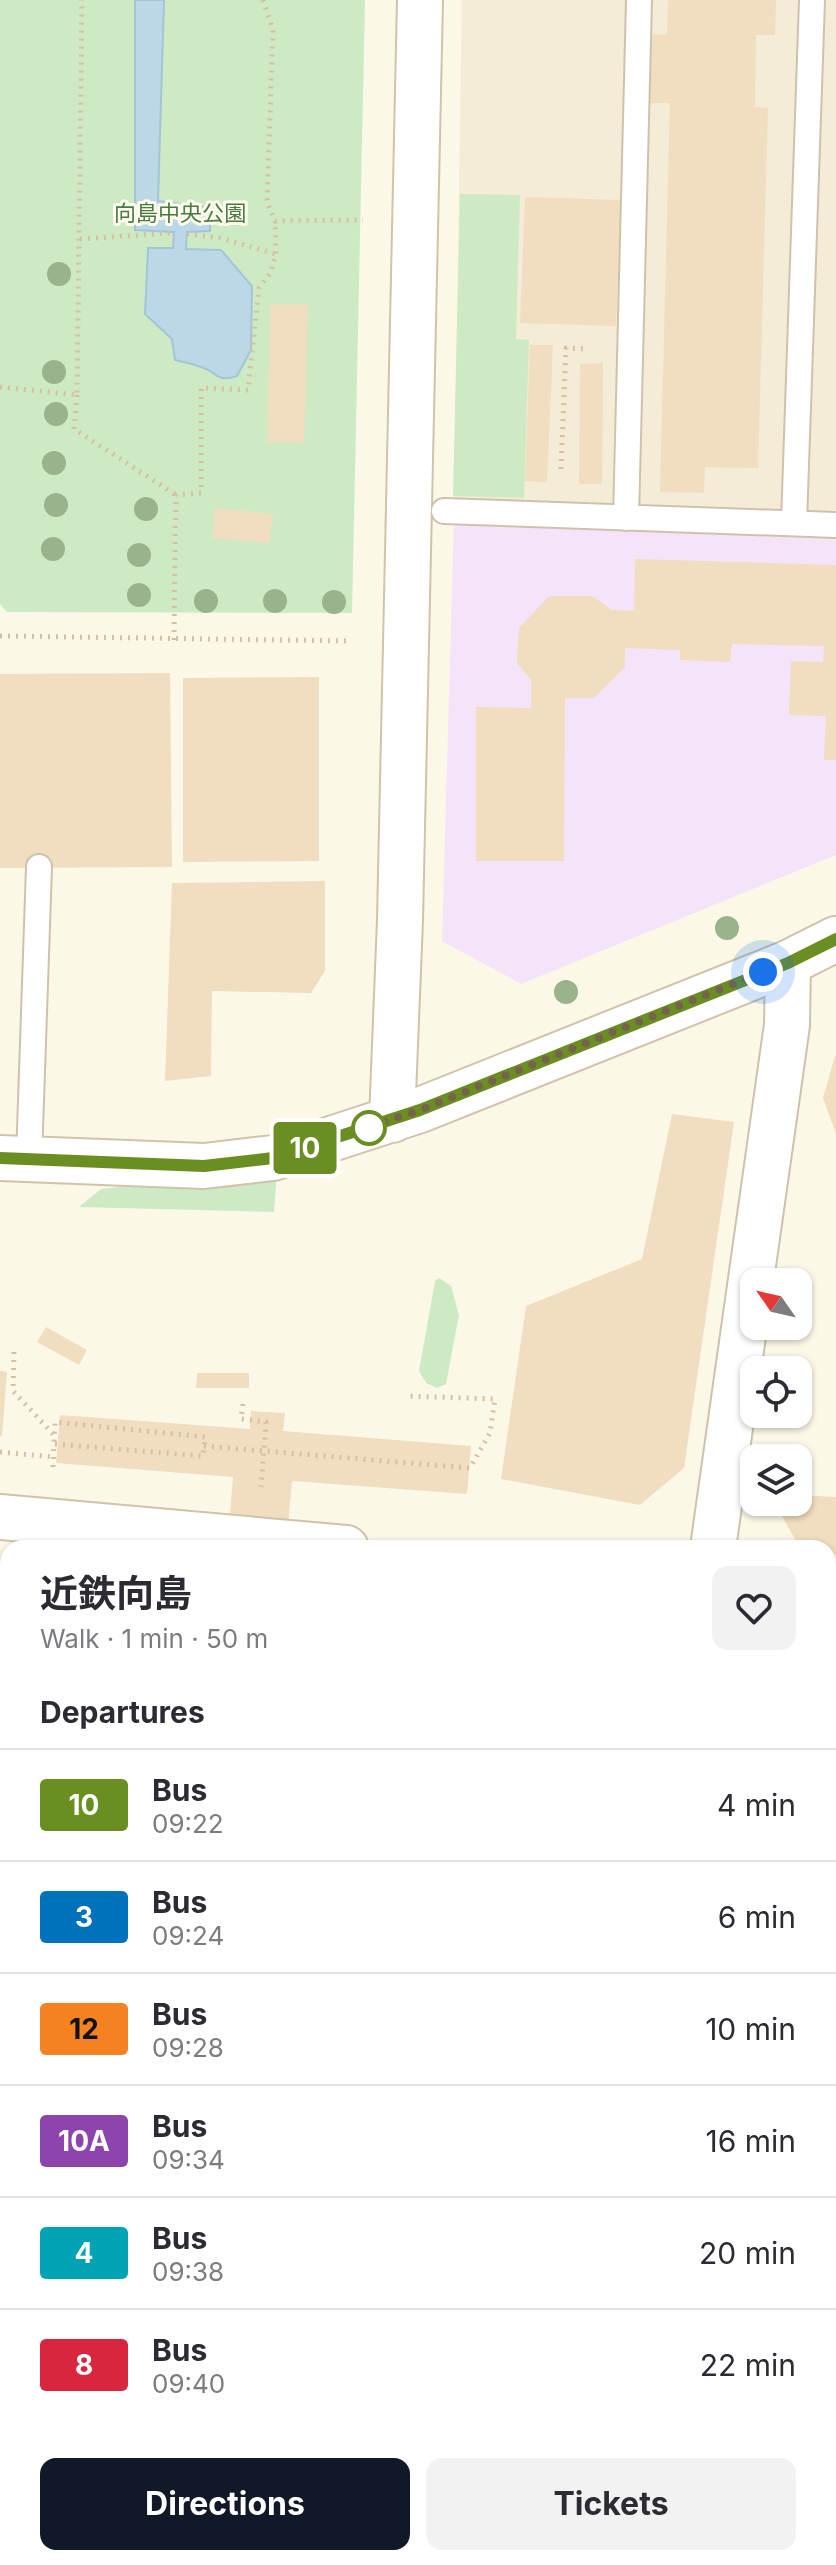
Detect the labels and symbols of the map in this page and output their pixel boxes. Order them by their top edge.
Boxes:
park label: 向島中央公園 [114,200,246,226]
your location [743,952,783,992]
unlabelled marker [352,1111,386,1145]
line badge: 10 [269,1122,341,1174]
north arrow [740,1268,812,1340]

